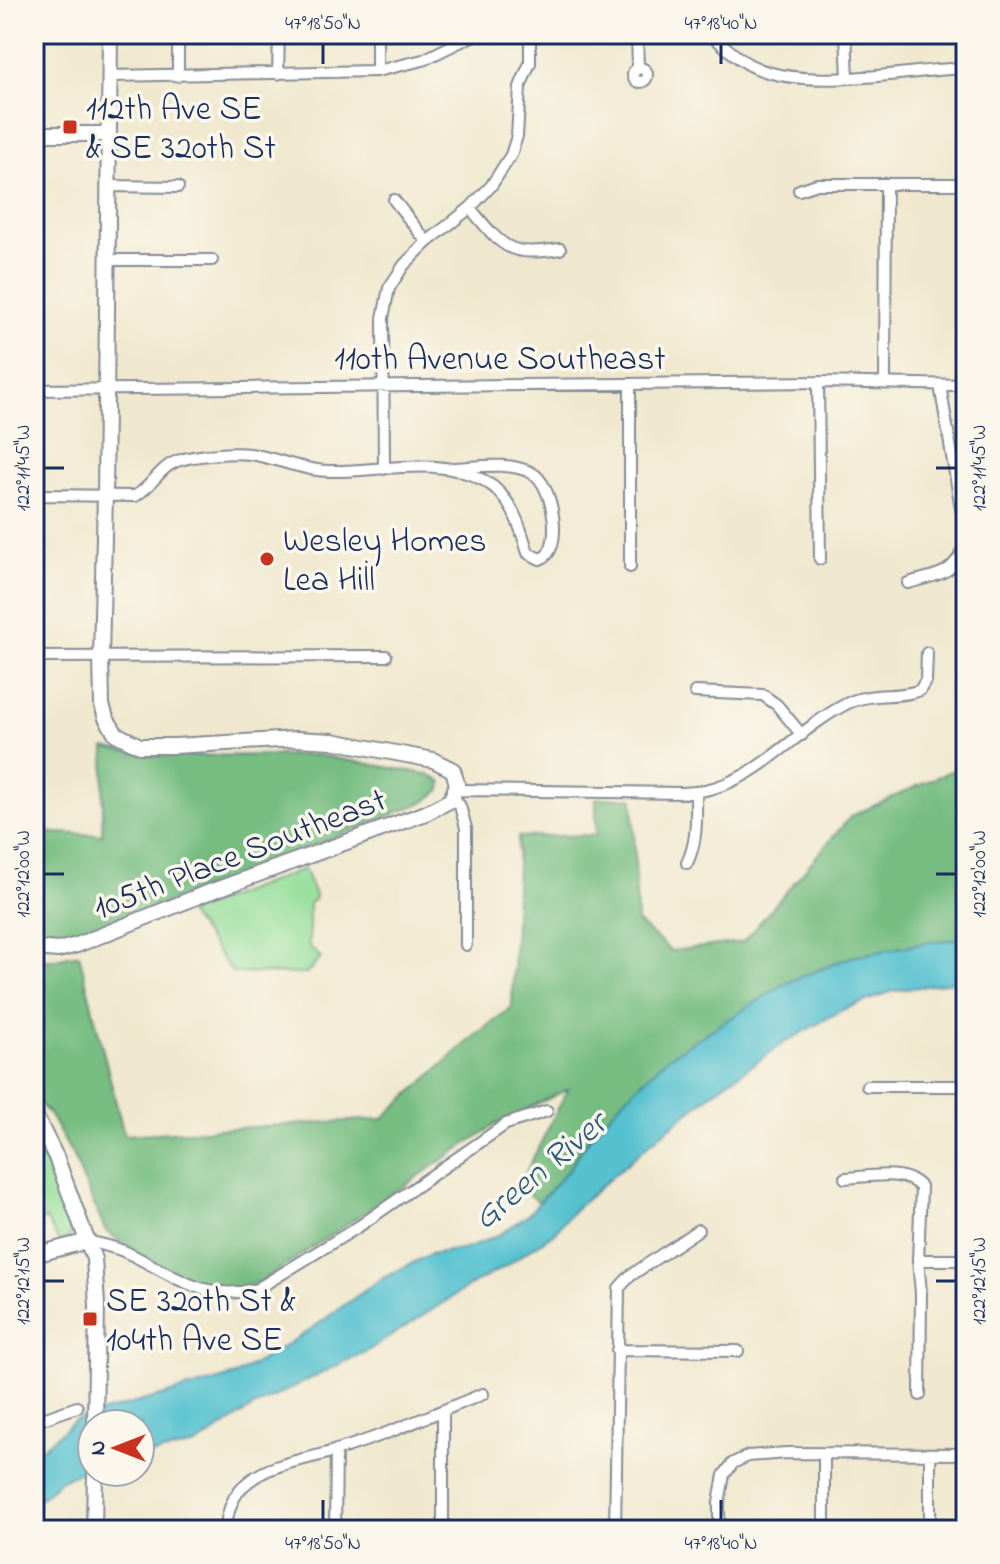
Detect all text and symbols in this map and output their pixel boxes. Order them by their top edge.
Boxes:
text: 47°18'50"N [285,10,361,39]
text: 47°18'40"N [685,10,757,39]
place label: 112th Ave SE & SE 320th St [86,86,276,175]
marker: 112th Ave SE & SE 320th St [61,118,79,136]
street label: 110th Avenue Southeast [334,336,666,386]
text: 122°11'45"W [10,425,39,511]
text: 122°11'45"W [966,425,995,511]
place label: Wesley Homes Lea Hill [283,518,487,607]
marker: Wesley Homes Lea Hill [258,550,276,568]
street label: 105th Place Southeast [87,777,394,935]
text: 122°12'00"W [10,830,39,918]
text: 122°12'00"W [966,830,995,918]
water label: Green River [462,1098,623,1245]
text: 122°12'15"W [10,1237,39,1325]
text: 122°12'15"W [966,1237,995,1325]
place label: SE 320th St & 104th Ave SE [106,1278,296,1367]
marker: SE 320th St & 104th Ave SE [81,1310,99,1328]
north arrow [76,1408,156,1488]
text: N [83,1441,115,1455]
text: 47°18'50"N [285,1530,361,1559]
text: 47°18'40"N [685,1530,757,1559]

